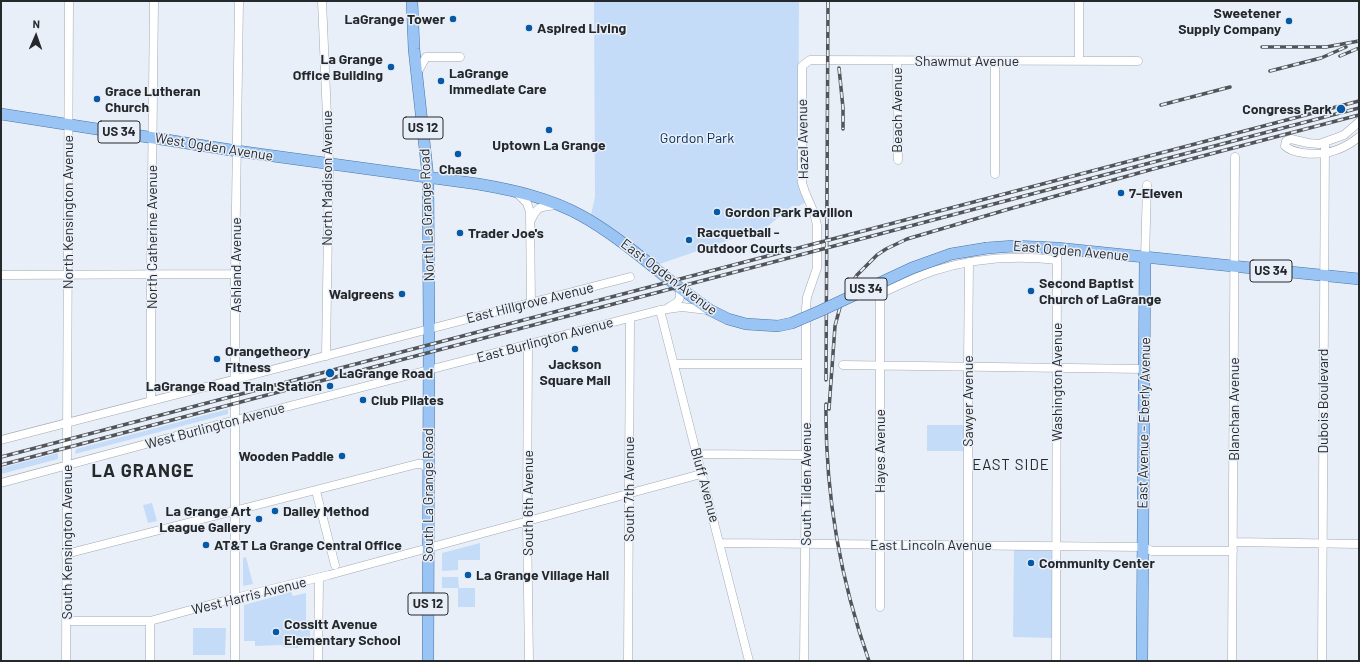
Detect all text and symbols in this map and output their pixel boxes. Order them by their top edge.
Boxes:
place label: Sweetener Supply Company [1178,5,1281,38]
place label: LaGrange Tower [345,11,445,27]
marker: LaGrange Tower [448,14,458,24]
north arrow [16,16,56,56]
marker: Sweetener Supply Company [1284,16,1294,26]
text: N [33,17,40,30]
place label: Aspired Living [537,20,626,36]
marker: Aspired Living [524,23,534,33]
place label: La Grange Office Building [293,51,383,84]
street label: Shawmut Avenue [915,53,1019,69]
marker: La Grange Office Building [386,62,396,72]
place label: LaGrange Immediate Care [449,65,547,98]
street label: Beach Avenue [889,67,905,153]
marker: LaGrange Immediate Care [436,76,446,86]
place label: Grace Lutheran Church [105,83,201,116]
marker: Grace Lutheran Church [92,94,102,104]
street label: Hazel Avenue [794,99,812,179]
place label: Congress Park [1242,101,1332,117]
marker: Congress Park [1335,103,1347,115]
street label: North Madison Avenue [319,110,335,246]
road number: US 12 [403,117,443,139]
road number: US 34 [98,121,140,143]
marker: Uptown La Grange [544,125,554,135]
street label: West Ogden Avenue [154,129,274,165]
park label: Gordon Park [660,130,734,146]
street label: North Kensington Avenue [60,135,76,289]
place label: Uptown La Grange [492,137,606,153]
street label: North La Grange Road [416,148,438,282]
marker: Chase [453,149,463,159]
place label: Chase [439,161,477,177]
street label: North Catherine Avenue [144,165,160,309]
place label: 7-Eleven [1129,185,1183,201]
marker: 7-Eleven [1116,188,1126,198]
place label: Gordon Park Pavilion [725,204,853,220]
marker: Gordon Park Pavilion [712,207,722,217]
street label: Ashland Avenue [228,217,244,313]
place label: Racquetball - Outdoor Courts [697,224,792,256]
place label: Trader Joe's [468,225,544,241]
marker: Trader Joe's [455,228,465,238]
street label: East Ogden Avenue [618,235,720,319]
marker: Racquetball - Outdoor Courts [684,235,694,245]
street label: East Ogden Avenue [1012,238,1130,264]
road number: US 34 [1250,260,1292,282]
place label: Second Baptist Church of LaGrange [1039,275,1161,308]
road number: US 34 [845,278,887,300]
street label: East Hillgrove Avenue [465,279,595,327]
place label: Walgreens [329,286,394,302]
marker: Second Baptist Church of LaGrange [1026,286,1036,296]
marker: Walgreens [397,289,407,299]
street label: East Burlington Avenue [475,314,615,366]
street label: Washington Avenue [1049,322,1065,442]
street label: East Avenue - Eberly Avenue [1134,337,1154,509]
place label: Orangetheory Fitness [225,343,310,376]
marker: Jackson Square Mall [570,344,580,354]
street label: Dubois Boulevard [1315,349,1331,453]
marker: Orangetheory Fitness [212,354,222,364]
street label: Sawyer Avenue [960,355,976,447]
place label: Jackson Square Mall [539,356,611,388]
street label: Blanchan Avenue [1226,357,1242,461]
place label: LaGrange Road [339,365,433,381]
marker: LaGrange Road [324,367,336,379]
place label: LaGrange Road Train Station [146,378,322,394]
marker: LaGrange Road Train Station [325,381,335,391]
place label: Club Pilates [371,392,444,408]
marker: Club Pilates [358,395,368,405]
street label: West Burlington Avenue [143,399,287,453]
street label: Hayes Avenue [872,409,888,493]
street label: South Tilden Avenue [798,422,814,546]
street label: South La Grange Road [420,428,436,562]
street label: South 7th Avenue [621,436,637,542]
street label: Bluff Avenue [687,446,723,524]
place label: Wooden Paddle [238,448,334,464]
street label: South 6th Avenue [520,450,536,556]
marker: Wooden Paddle [337,451,347,461]
district label: EAST SIDE [972,456,1050,474]
district label: LA GRANGE [91,460,195,482]
street label: South Kensington Avenue [59,465,75,619]
place label: La Grange Art League Gallery [159,503,251,536]
place label: Dailey Method [283,503,369,519]
marker: Dailey Method [270,506,280,516]
marker: La Grange Art League Gallery [254,514,264,524]
place label: AT&T La Grange Central Office [214,537,402,553]
street label: East Lincoln Avenue [870,537,992,553]
marker: AT&T La Grange Central Office [201,540,211,550]
place label: Community Center [1039,555,1155,571]
marker: Community Center [1026,558,1036,568]
place label: La Grange Village Hall [476,567,609,583]
marker: La Grange Village Hall [463,570,473,580]
street label: West Harris Avenue [190,574,308,618]
road number: US 12 [408,593,448,615]
place label: Cossitt Avenue Elementary School [284,616,401,648]
marker: Cossitt Avenue Elementary School [271,627,281,637]

